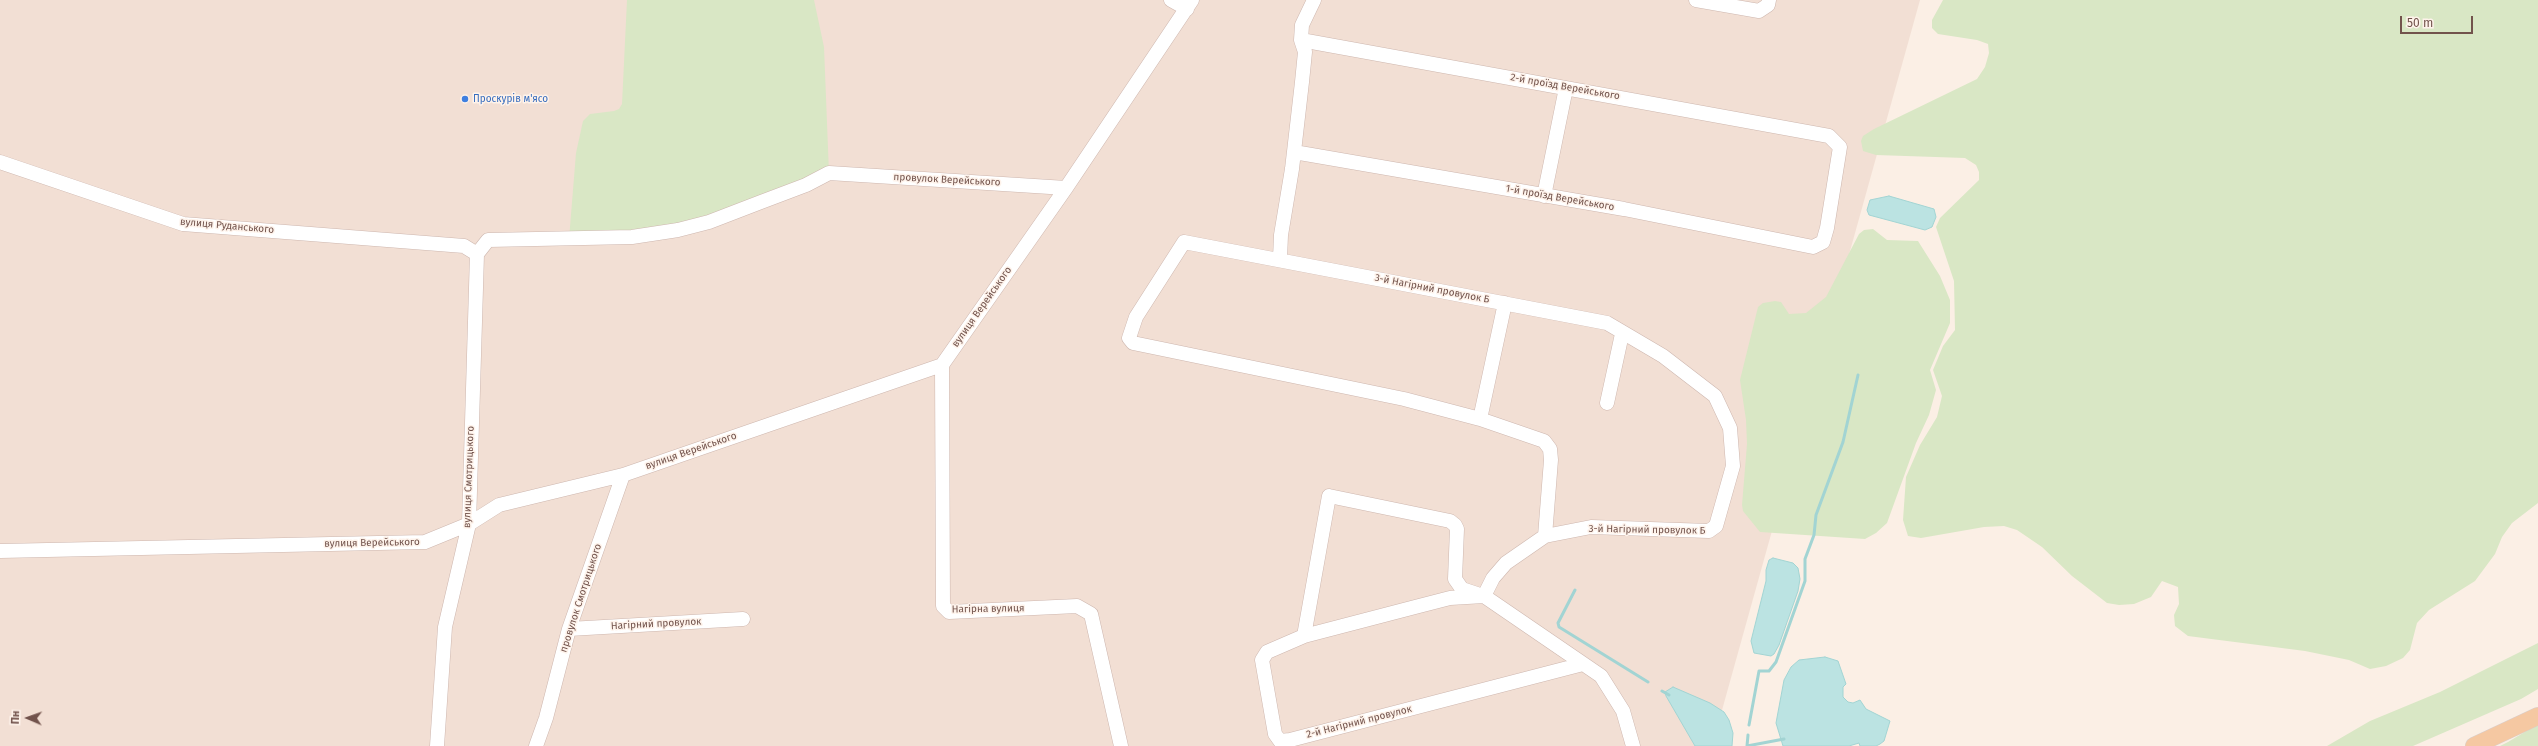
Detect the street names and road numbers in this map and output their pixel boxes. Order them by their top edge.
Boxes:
street label: 2-й проїзд Верейського [1509,71,1621,103]
street label: провулок Верейського [893,171,1001,189]
street label: 1-й проїзд Верейського [1505,183,1615,213]
street label: вулиця Руданського [179,216,275,236]
street label: вулиця Верейського [950,264,1014,350]
street label: 3-й Нагірний провулок Б [1374,272,1490,306]
street label: вулиця Смотрицького [461,426,477,528]
street label: вулиця Верейського [644,430,738,472]
street label: 3-й Нагірний провулок Б [1589,523,1705,537]
street label: вулиця Верейського [324,536,420,550]
street label: провулок Смотрицького [558,542,604,654]
street label: Нагірна вулиця [952,602,1024,616]
street label: Нагірний провулок [610,616,702,632]
street label: 2-й Нагірний провулок [1305,703,1413,741]

